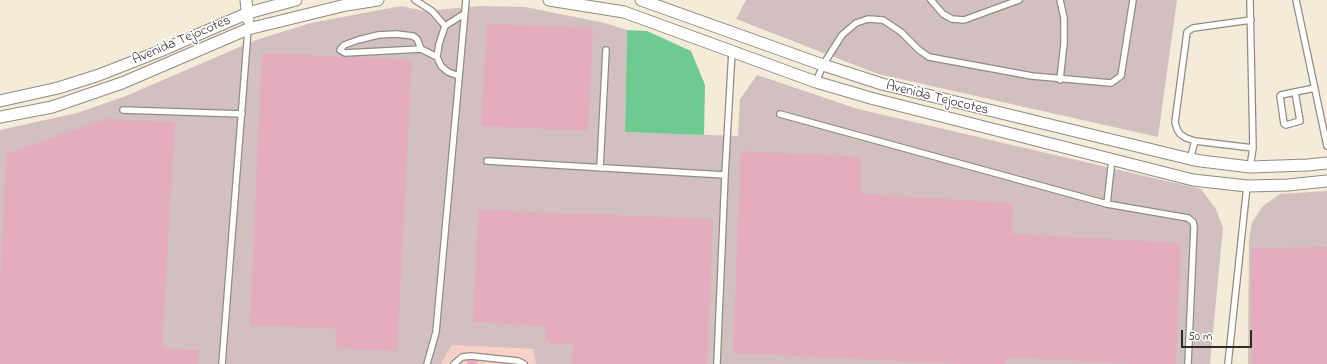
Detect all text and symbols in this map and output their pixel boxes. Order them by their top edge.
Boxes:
street label: Avenida Tejocotes [130,13,234,69]
street label: Avenida Tejocotes [884,78,990,120]
scale bar [1183,322,1254,348]
text: 50 m [1188,328,1212,346]

